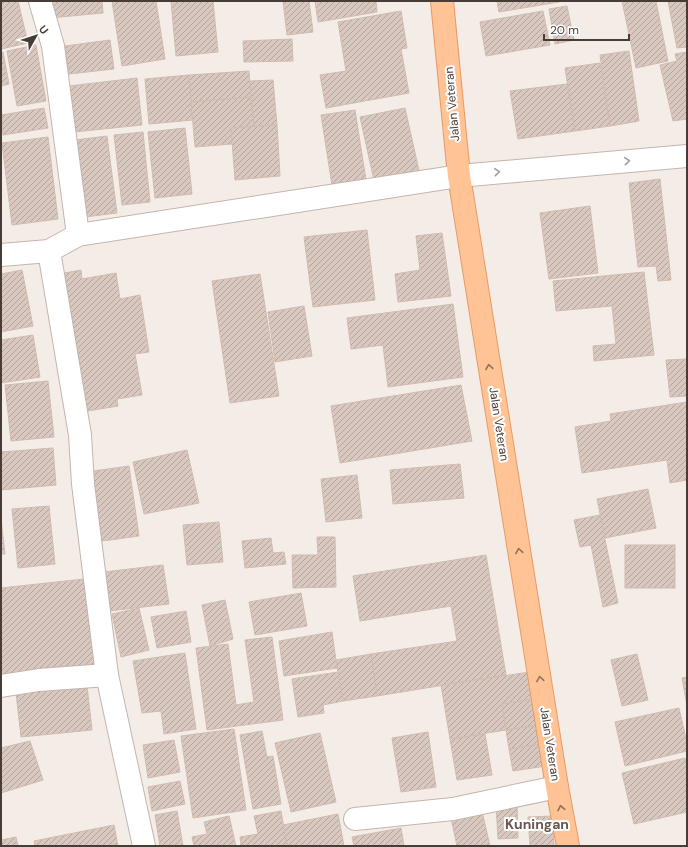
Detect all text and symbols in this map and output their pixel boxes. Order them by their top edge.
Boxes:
north arrow [16,16,56,56]
scale bar [544,16,629,42]
text: U [36,22,52,37]
text: 20 m [550,22,579,38]
street label: Jalan Veteran [441,66,463,142]
one-way arrow [624,157,630,166]
one-way arrow [494,168,501,177]
one-way arrow [486,364,494,370]
street label: Jalan Veteran [485,386,513,462]
one-way arrow [515,548,524,554]
one-way arrow [536,676,544,682]
street label: Jalan Veteran [536,706,564,782]
one-way arrow [557,805,565,811]
district label: Kuningan [505,815,569,833]

